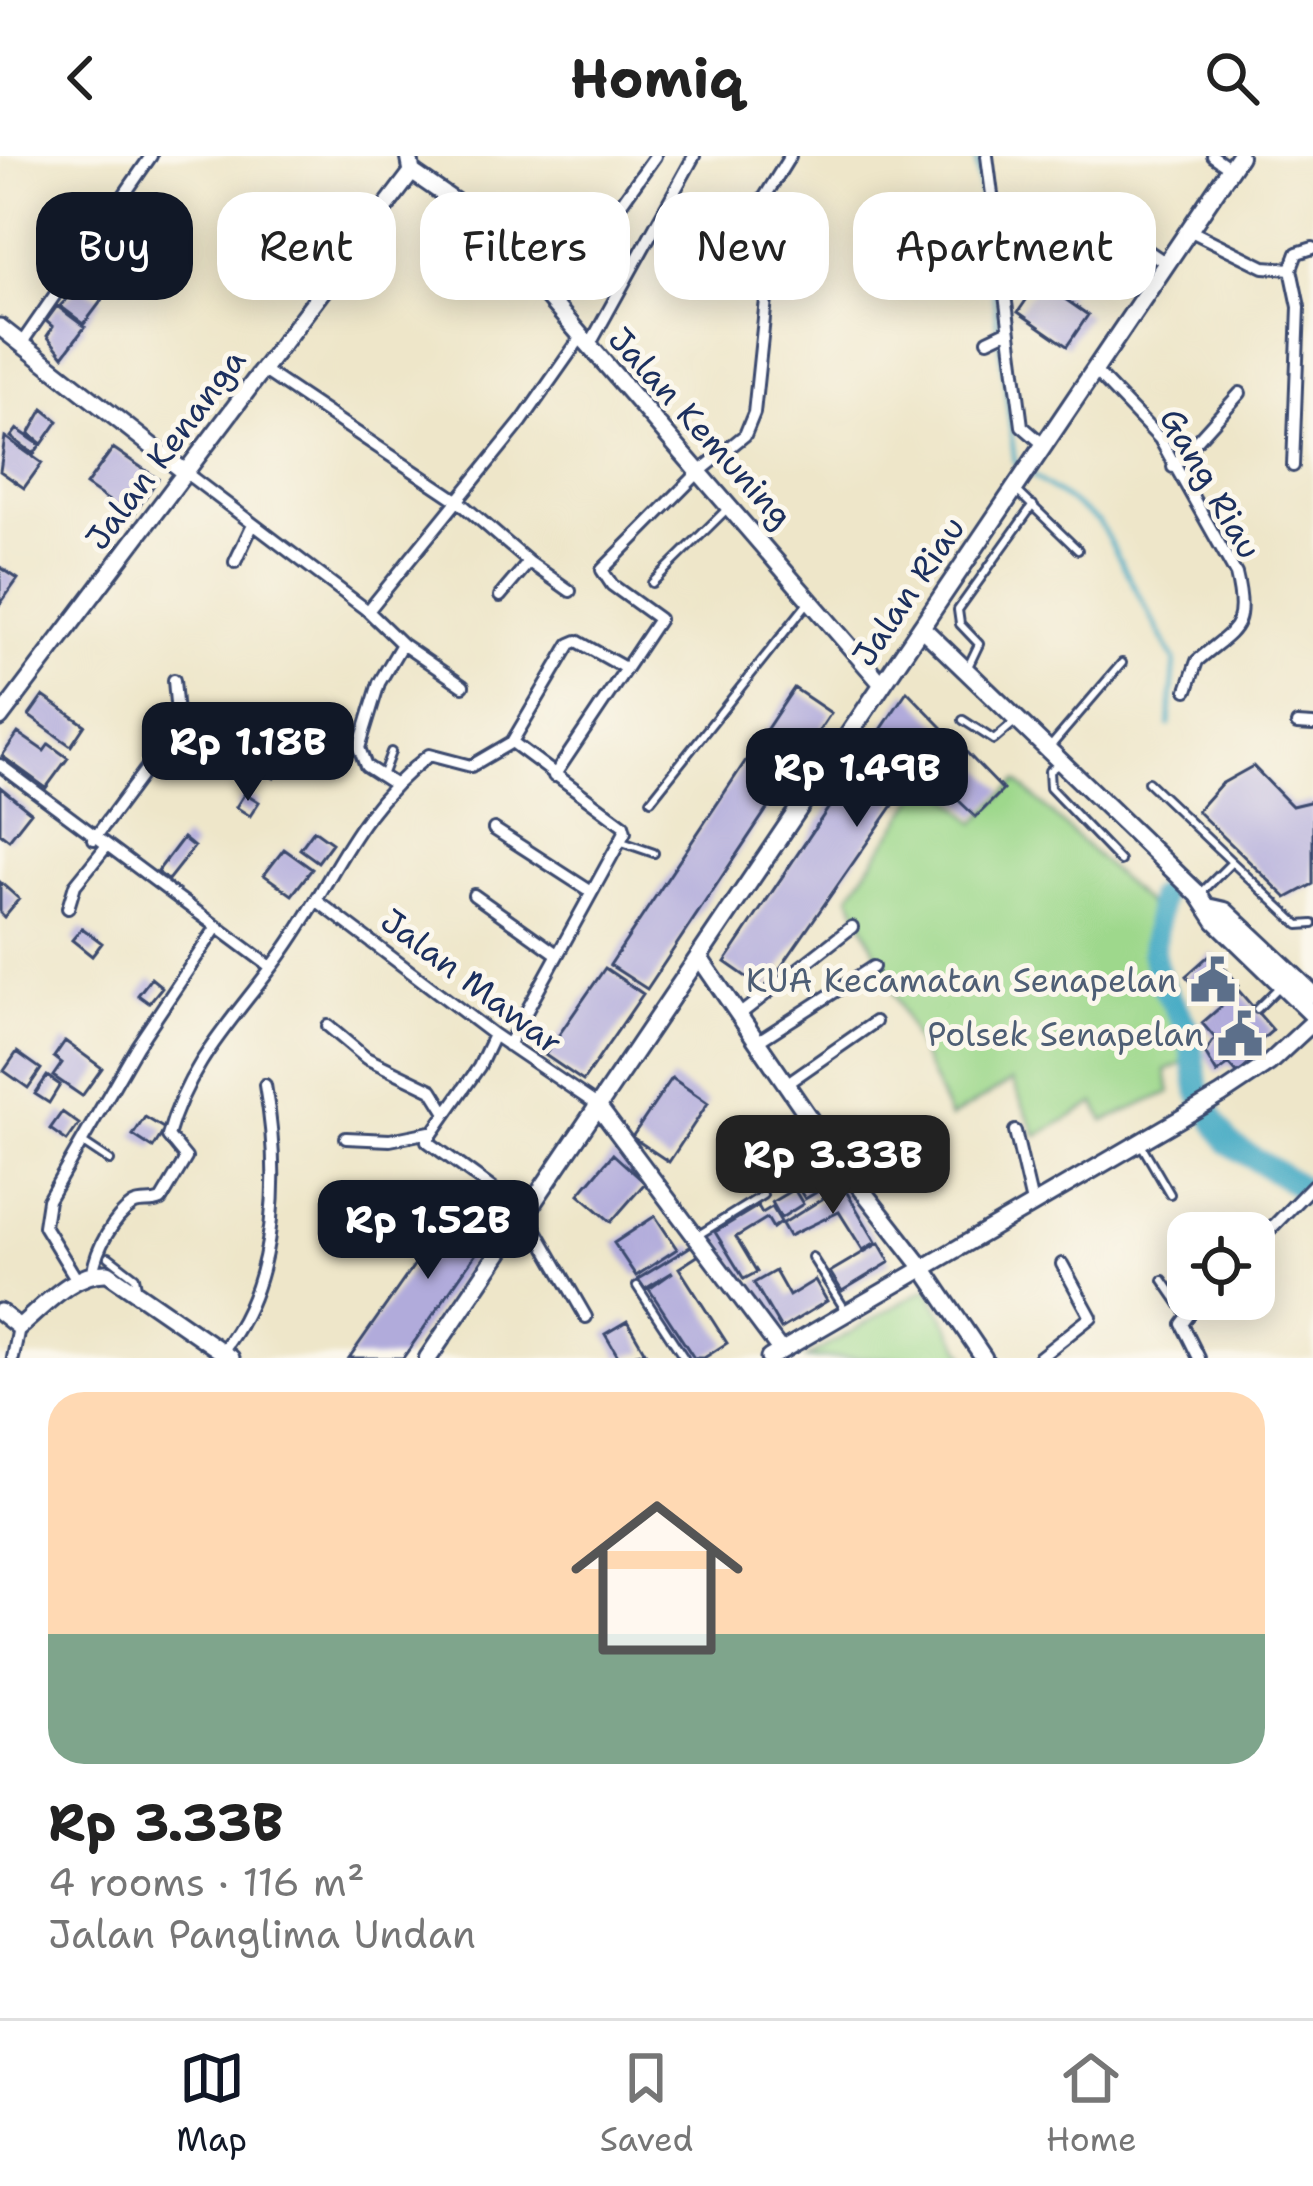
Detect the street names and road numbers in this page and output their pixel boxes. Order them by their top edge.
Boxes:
street label: Jalan Kemuning [598,317,803,538]
street label: Jalan Kenanga [75,339,256,559]
street label: Gang Riau [1149,400,1272,567]
street label: Jalan Riau [842,507,975,675]
street label: Jalan Mawar [372,898,572,1065]

